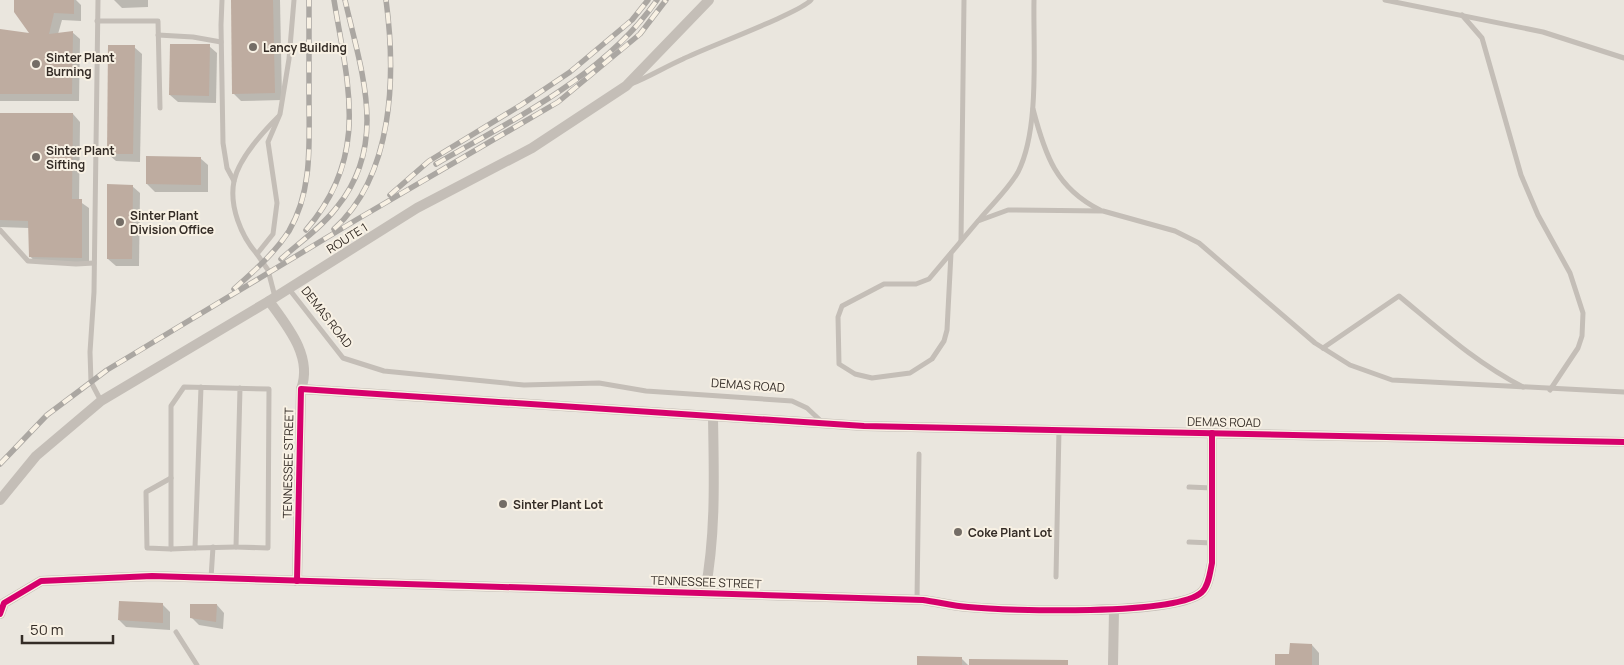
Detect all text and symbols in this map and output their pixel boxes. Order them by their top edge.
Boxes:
place label: Lancy Building [263,39,347,56]
marker: Lancy Building [247,41,259,53]
place label: Sinter Plant Burning [46,49,115,80]
marker: Sinter Plant Burning [30,58,42,70]
place label: Sinter Plant Sifting [46,142,115,173]
marker: Sinter Plant Sifting [30,151,42,163]
place label: Sinter Plant Division Office [130,207,214,238]
marker: Sinter Plant Division Office [114,216,126,228]
street label: ROUTE 1 [323,219,371,257]
street label: DEMAS ROAD [298,283,356,351]
street label: DEMAS ROAD [711,374,785,396]
street label: TENNESSEE STREET [279,407,297,519]
street label: DEMAS ROAD [1187,413,1261,431]
place label: Sinter Plant Lot [513,496,603,513]
marker: Sinter Plant Lot [497,498,509,510]
place label: Coke Plant Lot [968,524,1052,541]
marker: Coke Plant Lot [952,526,964,538]
street label: TENNESSEE STREET [650,572,763,592]
scale bar [22,612,114,644]
text: 50 m [30,619,64,640]

